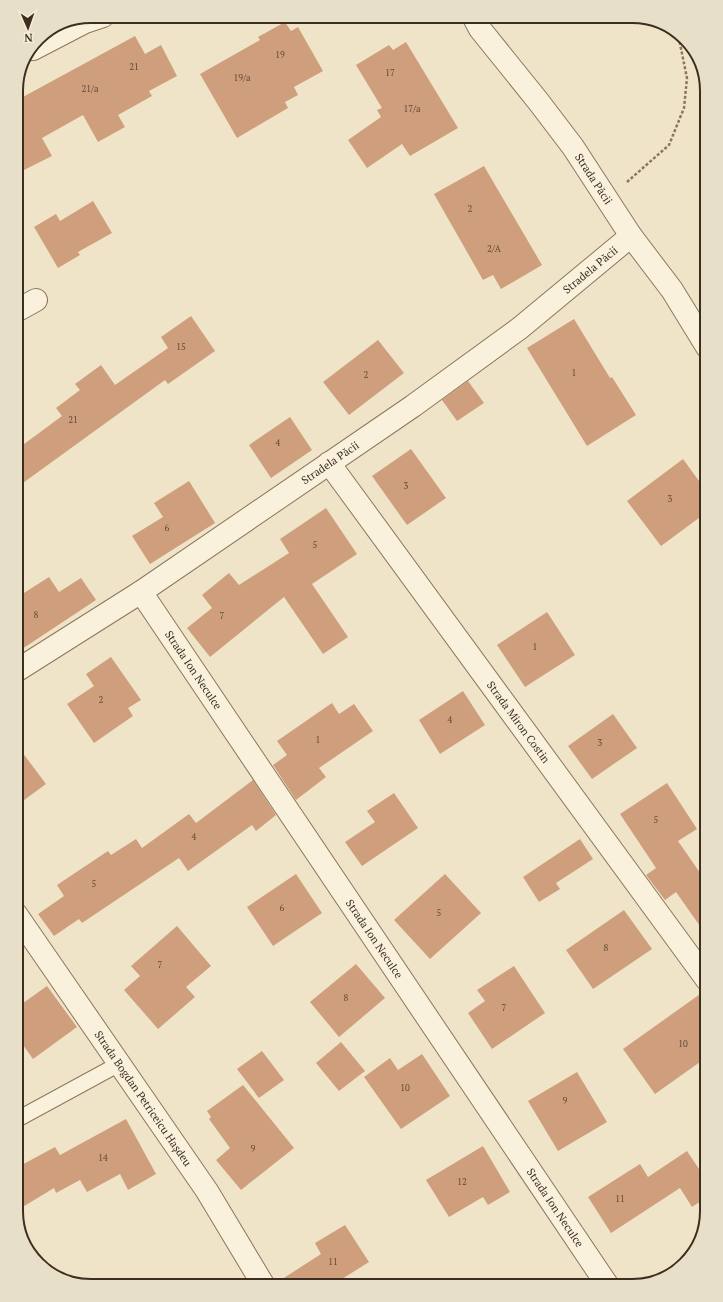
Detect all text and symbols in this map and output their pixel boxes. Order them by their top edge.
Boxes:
north arrow [8,8,48,48]
text: N [23,31,33,45]
house number: 19 [275,49,285,61]
house number: 21 [129,61,139,73]
house number: 17 [385,67,395,79]
house number: 19/a [233,72,251,84]
house number: 21/a [81,83,99,95]
house number: 17/a [403,103,421,115]
street label: Strada Păcii [572,151,615,207]
house number: 2 [468,203,473,215]
house number: 2/A [487,243,502,255]
street label: Stradela Păcii [560,243,620,297]
house number: 15 [176,341,186,353]
house number: 1 [572,367,576,379]
house number: 2 [364,369,369,381]
house number: 21 [68,414,78,426]
house number: 4 [276,437,281,449]
street label: Stradela Păcii [299,438,362,487]
house number: 3 [404,480,409,492]
house number: 3 [668,493,673,505]
house number: 6 [165,522,170,534]
house number: 5 [313,539,318,551]
house number: 8 [34,609,39,621]
house number: 7 [220,610,225,622]
street label: Strada Ion Neculce [162,628,225,713]
house number: 1 [533,641,537,653]
street label: Strada Miron Costin [484,678,553,766]
house number: 2 [99,694,104,706]
house number: 4 [448,714,453,726]
house number: 1 [316,734,320,746]
house number: 3 [598,737,603,749]
house number: 5 [654,814,659,826]
house number: 4 [192,831,197,843]
house number: 5 [92,878,97,890]
street label: Strada Ion Neculce [343,897,406,981]
house number: 6 [280,902,285,914]
house number: 5 [437,907,442,919]
house number: 8 [604,942,609,954]
house number: 7 [158,959,163,971]
house number: 8 [344,992,349,1004]
house number: 7 [502,1002,507,1014]
street label: Strada Bogdan Petriceicu Hașdeu [92,1028,195,1169]
house number: 10 [678,1038,688,1050]
house number: 10 [400,1082,410,1094]
house number: 9 [563,1095,568,1107]
house number: 9 [251,1143,256,1155]
house number: 14 [98,1152,108,1164]
street label: Strada Ion Neculce [524,1165,587,1250]
house number: 12 [457,1176,467,1188]
house number: 11 [615,1193,625,1205]
house number: 11 [328,1256,338,1268]

